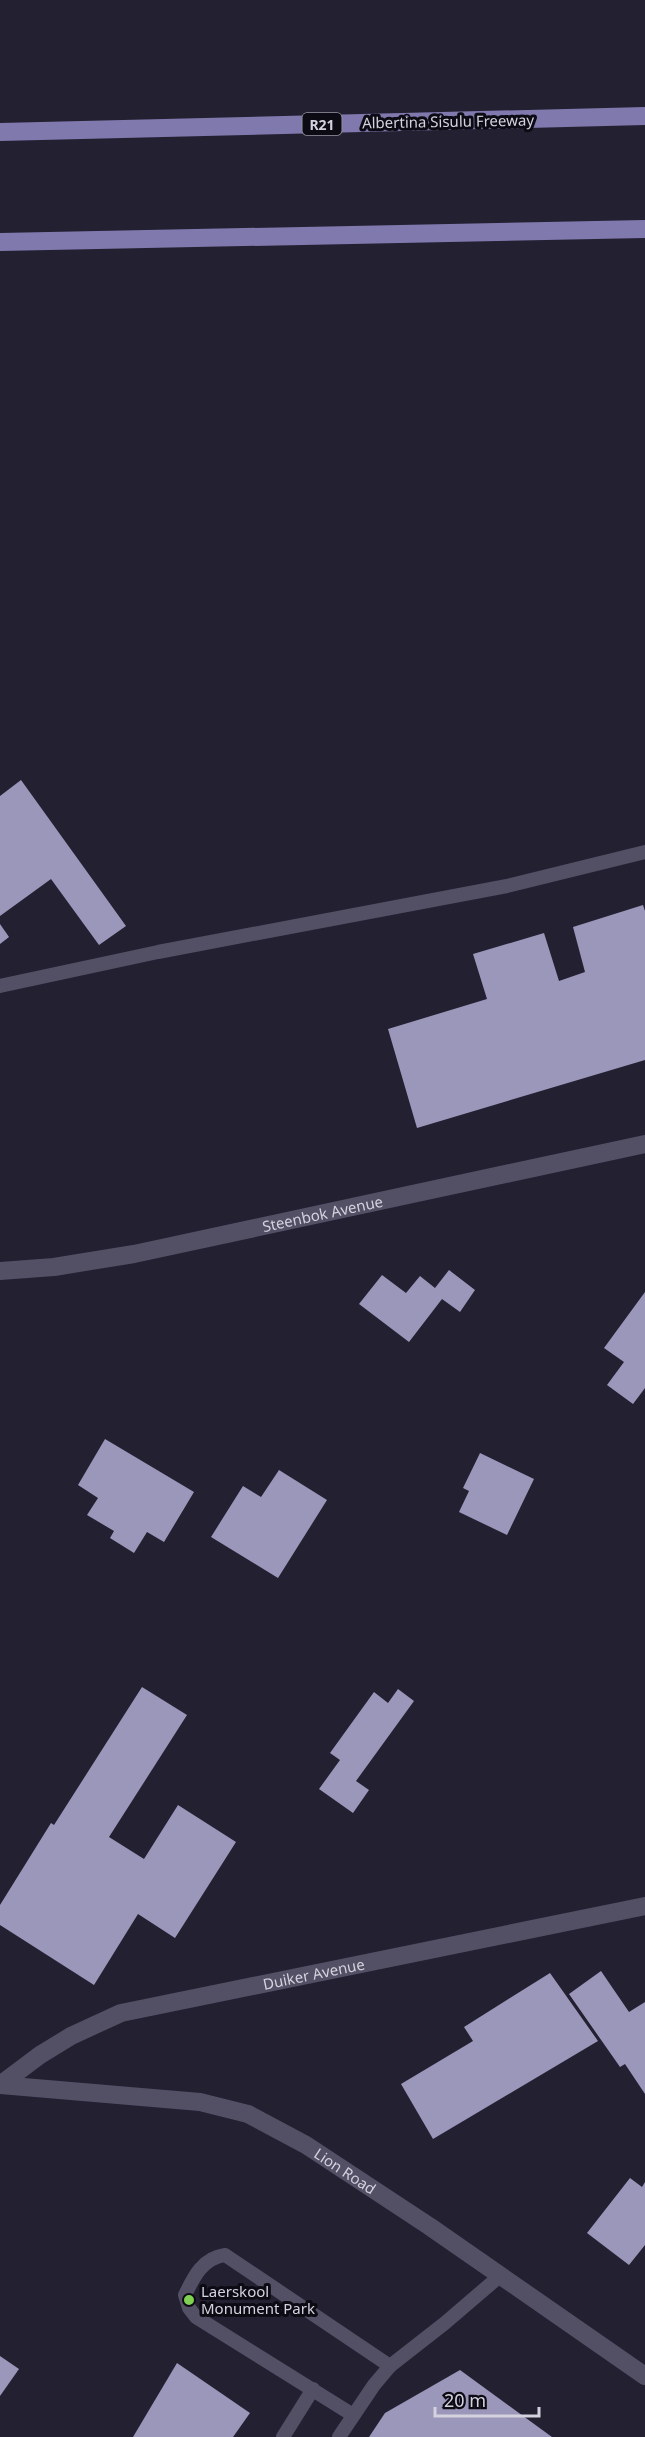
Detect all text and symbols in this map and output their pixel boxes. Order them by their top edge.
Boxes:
street label: Albertina Sisulu Freeway [362,109,534,132]
road number: R21 [302,113,342,135]
street label: Steenbok Avenue [260,1191,385,1236]
street label: Duiker Avenue [261,1954,366,1994]
street label: Lion Road [311,2143,380,2198]
place label: Laerskool Monument Park [201,2281,315,2318]
marker: Laerskool Monument Park [182,2293,196,2307]
scale bar [435,2380,538,2418]
text: 20 m [444,2388,486,2412]

